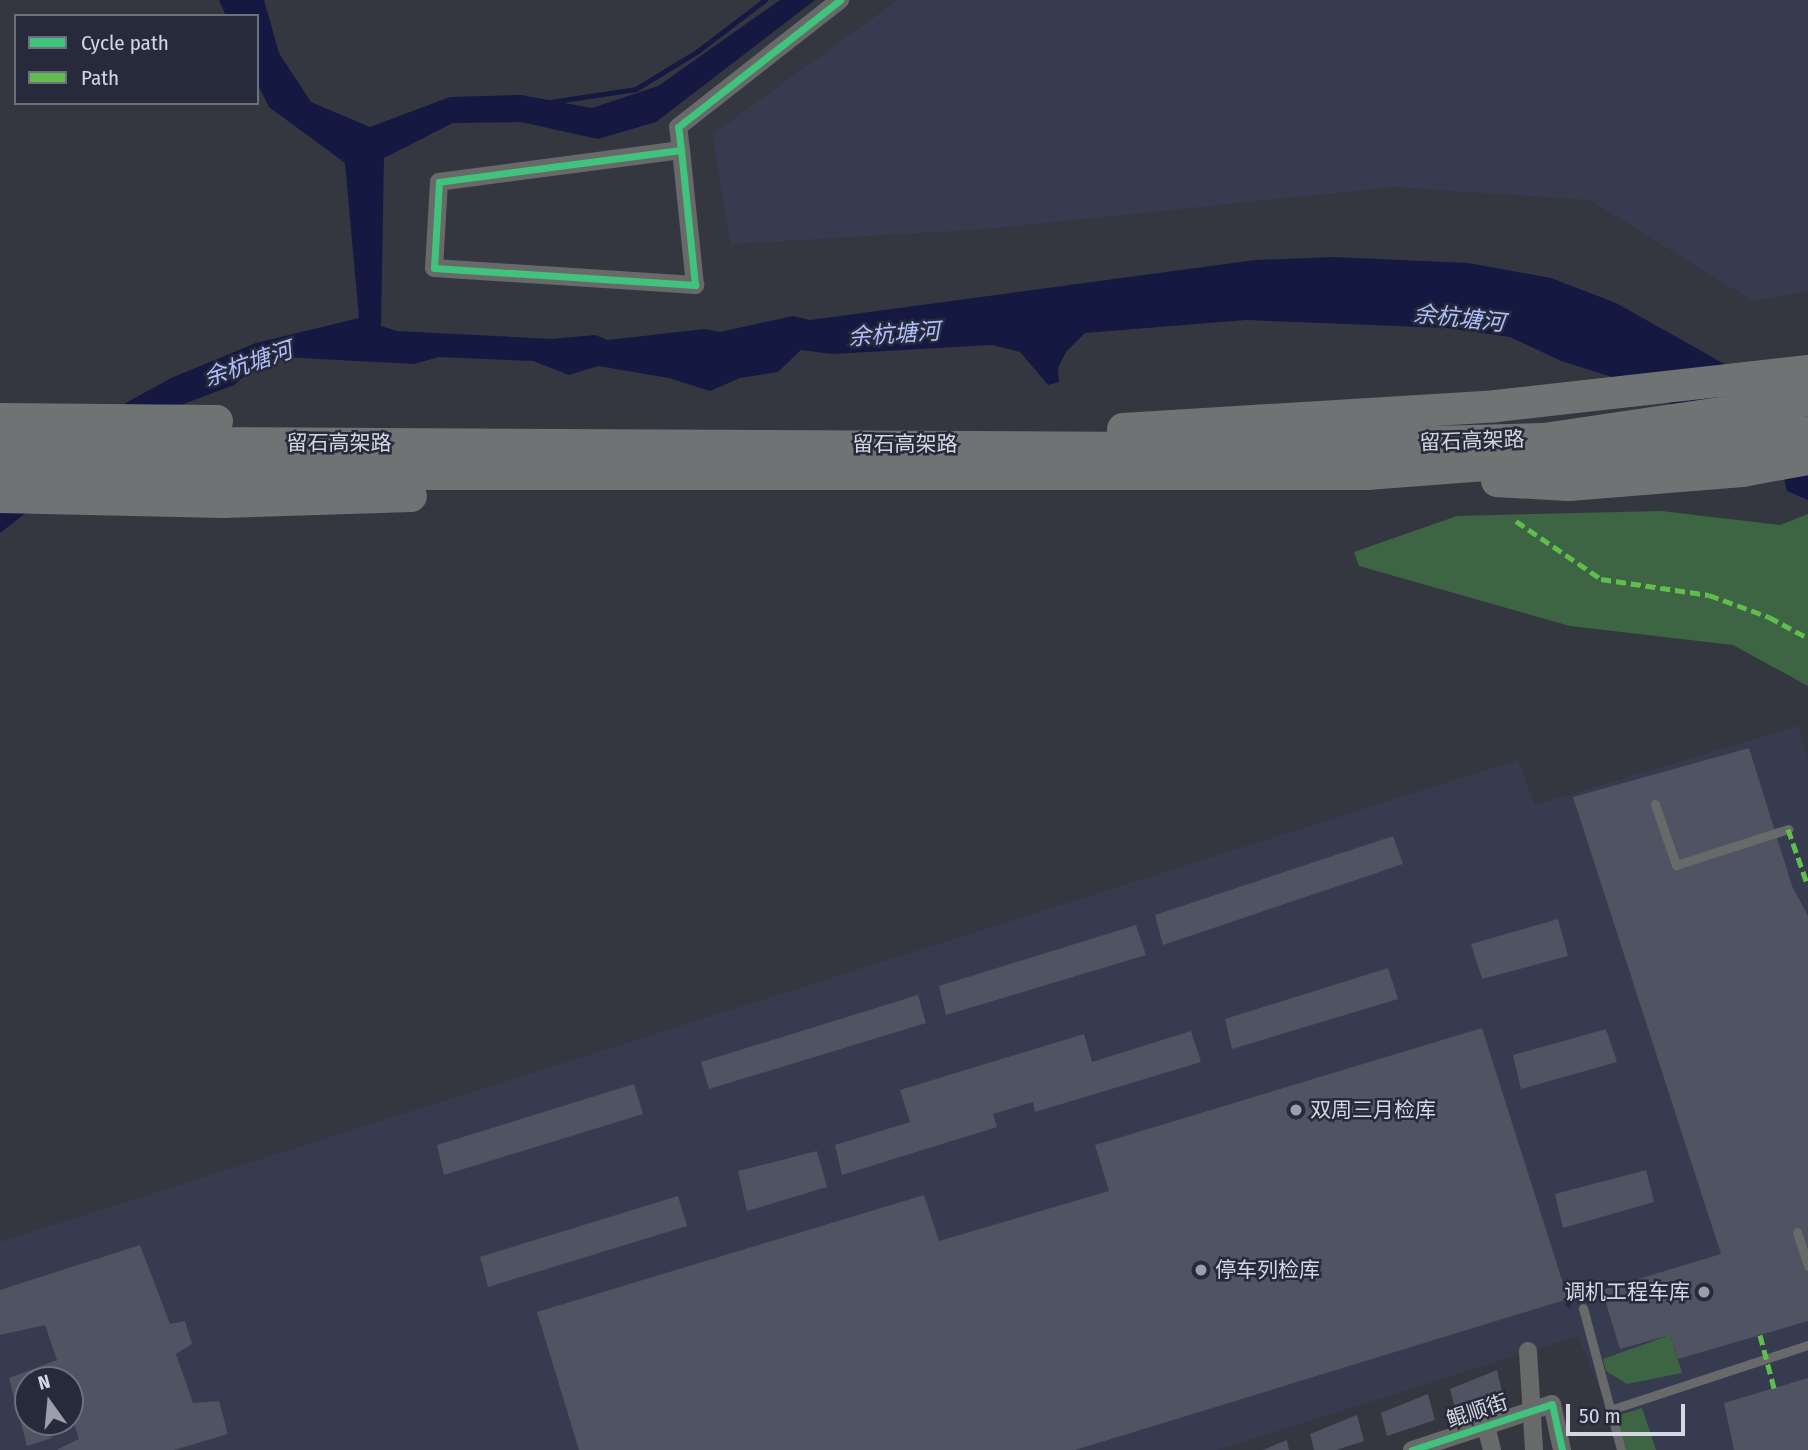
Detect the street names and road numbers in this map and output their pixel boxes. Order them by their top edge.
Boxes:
street label: 留石高架路 [1419,427,1525,455]
street label: 留石高架路 [287,430,391,456]
street label: 留石高架路 [853,431,957,457]
street label: 鲲顺街 [1443,1389,1511,1433]

